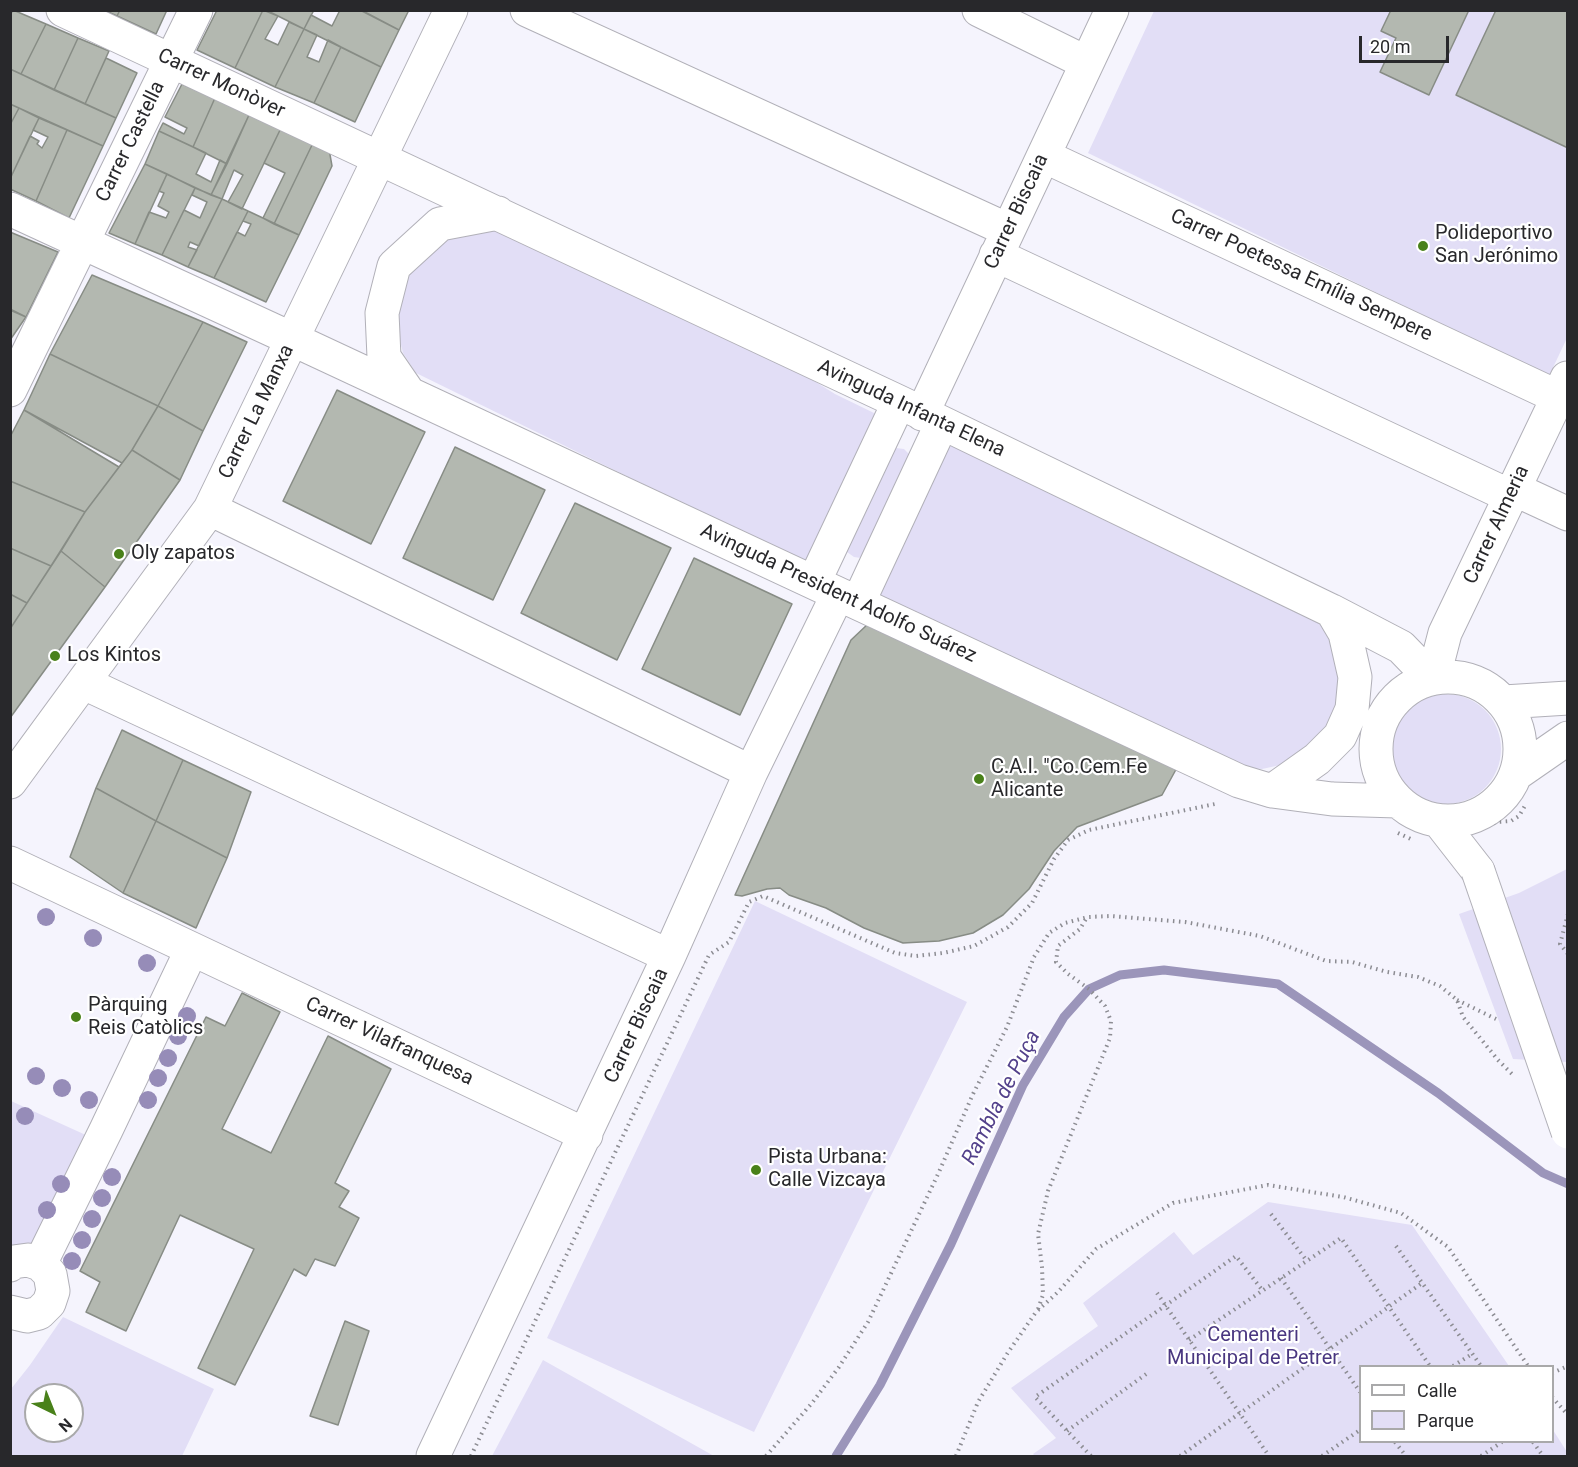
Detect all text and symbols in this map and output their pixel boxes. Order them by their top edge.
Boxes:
scale bar [1362,24,1452,62]
text: 20 m [1370,36,1410,57]
street label: Carrer Monòver [154,44,288,124]
street label: Carrer Castella [91,78,171,206]
street label: Carrer Biscaia [980,151,1054,273]
street label: Carrer Poetessa Emília Sempere [1166,205,1436,347]
place label: Polideportivo San Jerónimo [1435,222,1558,269]
marker: Polideportivo San Jerónimo [1416,239,1430,253]
street label: Carrer La Manxa [214,341,300,483]
street label: Avinguda Infanta Elena [813,355,1009,463]
street label: Carrer Almeria [1459,462,1535,588]
street label: Avinguda President Adolfo Suárez [696,519,980,669]
place label: Oly zapatos [131,542,235,566]
marker: Oly zapatos [112,547,126,561]
place label: Los Kintos [67,644,161,668]
marker: Los Kintos [48,649,62,663]
place label: C.A.I. "Co.Cem.Fe Alicante [991,756,1147,803]
marker: C.A.I. "Co.Cem.Fe Alicante [972,772,986,786]
street label: Carrer Biscaia [600,965,674,1087]
street label: Carrer Vilafranquesa [301,993,477,1091]
place label: Pàrquing Reis Catòlics [88,994,203,1041]
marker: Pàrquing Reis Catòlics [69,1010,83,1024]
water label: Rambla de Puça [957,1027,1047,1169]
place label: Pista Urbana: Calle Vizcaya [768,1146,887,1193]
marker: Pista Urbana: Calle Vizcaya [749,1163,763,1177]
park label: Cementeri Municipal de Petrer [1167,1324,1339,1371]
legend [1359,1365,1554,1443]
text: Calle [1417,1380,1457,1401]
north arrow [24,1383,84,1443]
text: Parque [1417,1410,1474,1431]
text: N [55,1414,76,1436]

